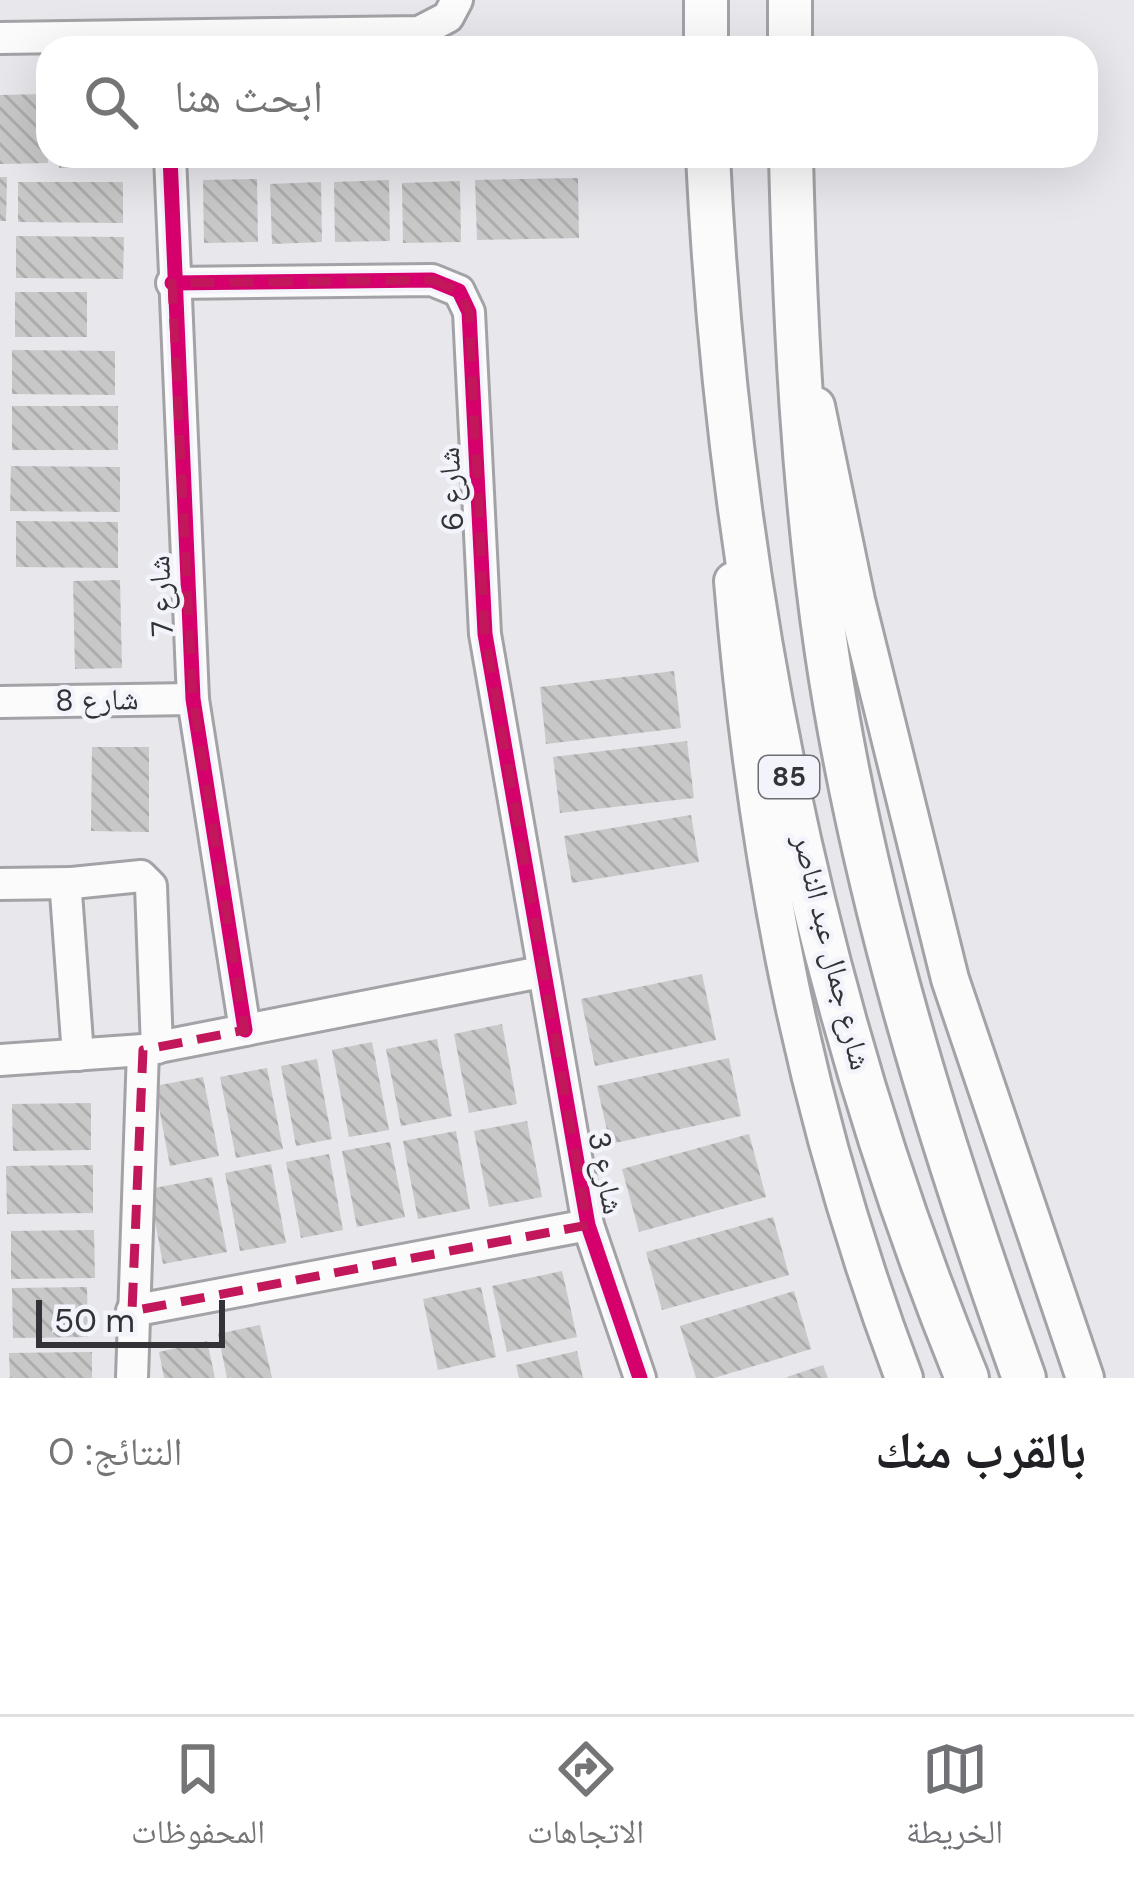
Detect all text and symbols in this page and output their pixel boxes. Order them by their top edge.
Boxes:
search box [36,36,1098,168]
text: ابحث هنا [174,67,323,126]
icon: search [78,69,144,135]
street label: شارع 6 [429,446,472,532]
street label: شارع 7 [139,555,182,638]
street label: شارع 8 [55,679,139,720]
road number: 85 [759,756,819,798]
street label: شارع جمال عبد الناصر [784,829,881,1074]
street label: شارع 3 [579,1129,634,1217]
scale bar [36,1294,225,1347]
text: 50 m [54,1299,135,1342]
text: بالقرب منك [875,1417,1086,1484]
text: النتائج: 0 [48,1426,182,1477]
tab: المحفوظات [131,1736,265,1864]
tab: الاتجاهات [527,1736,644,1864]
tab: الخريطة [906,1736,1003,1864]

